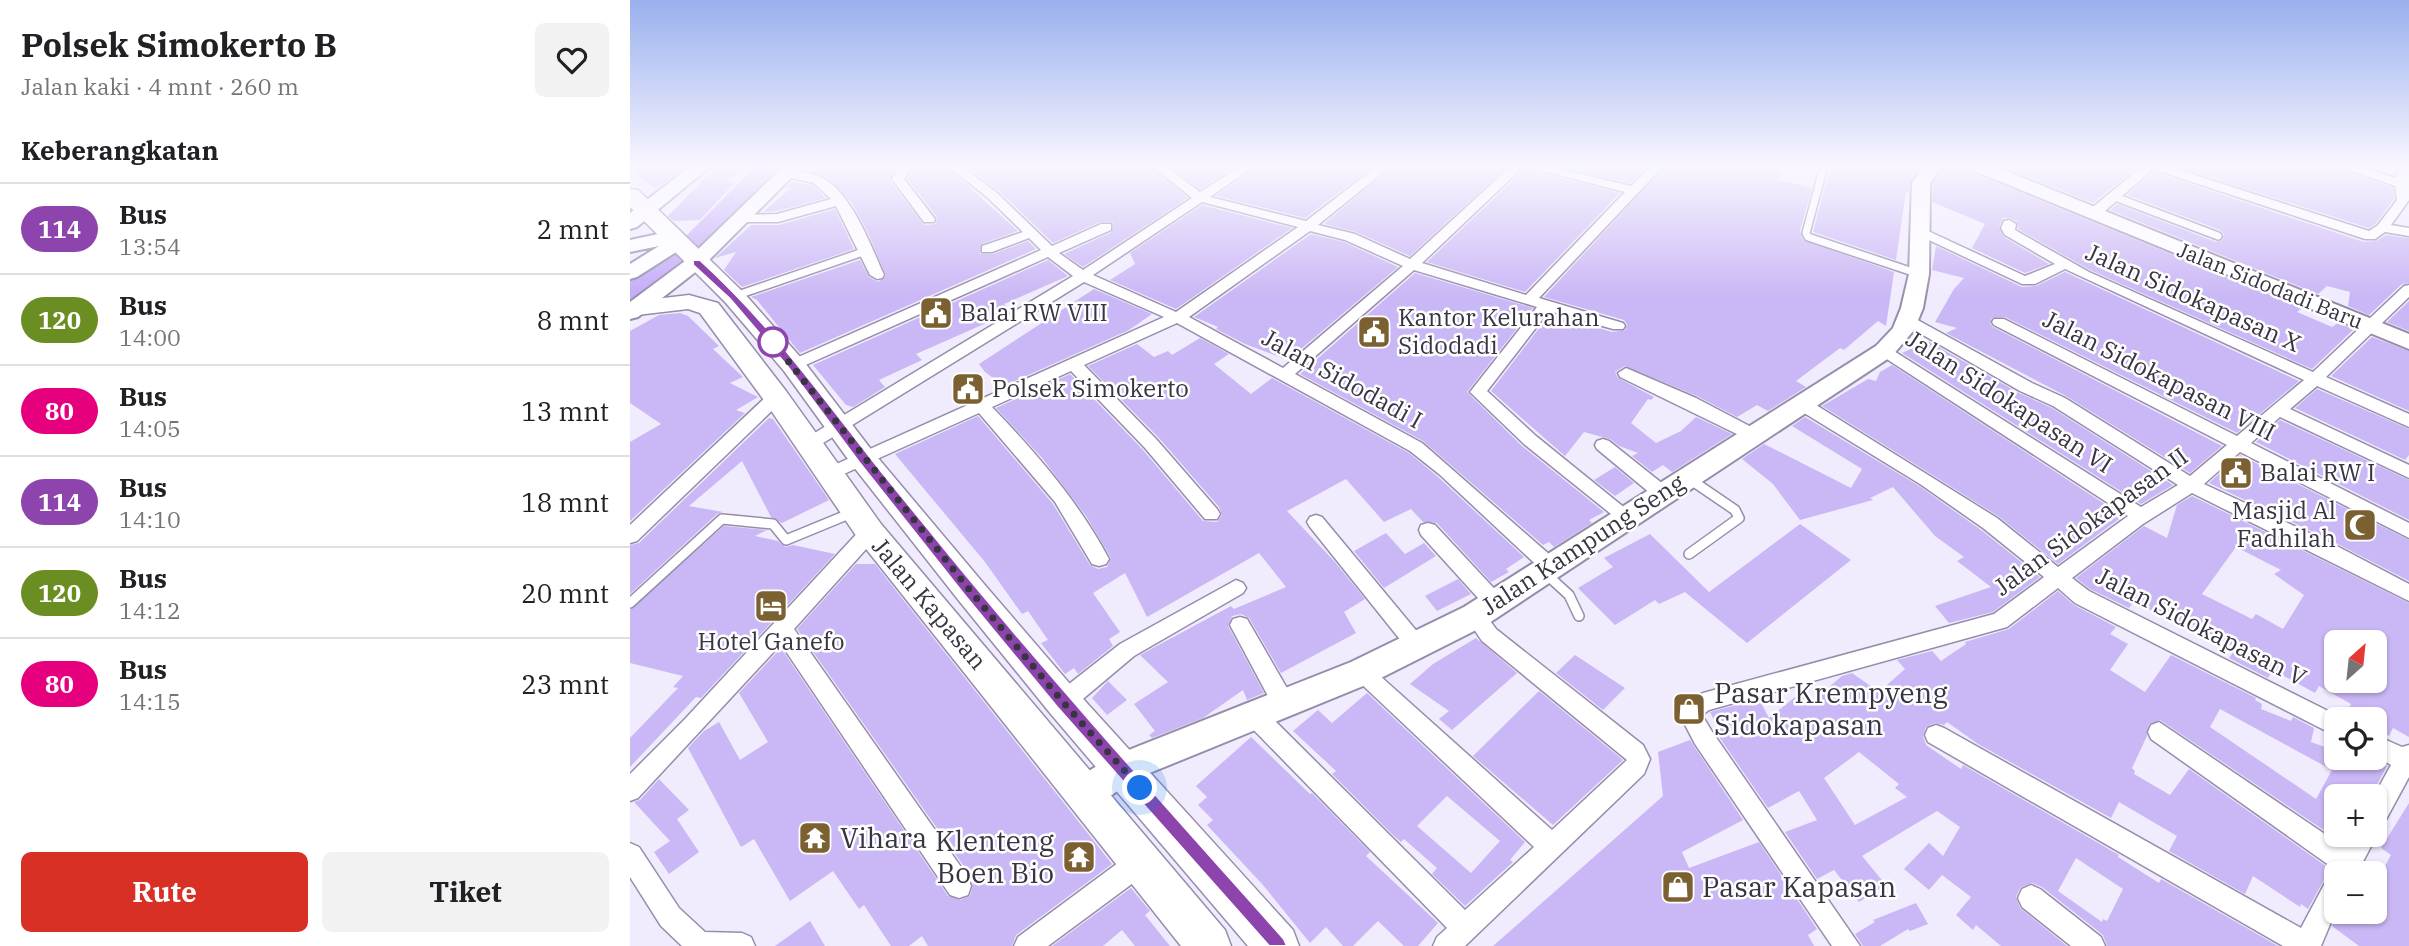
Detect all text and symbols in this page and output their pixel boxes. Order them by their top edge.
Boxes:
text: Polsek Simokerto B [21,23,337,66]
button: heart [535,23,609,97]
text: Jalan kaki · 4 mnt · 260 m [21,71,299,101]
text: Keberangkatan [21,133,219,167]
text: Bus [119,197,167,231]
text: 2 mnt [537,212,609,246]
text: 114 [38,213,81,245]
text: 13:54 [119,231,181,261]
street label: Jalan Sidokapasan X [2081,235,2306,359]
street label: Jalan Sidodadi Baru [2174,235,2367,335]
text: Bus [119,288,167,322]
public building icon: Balai RW VIII [917,294,955,332]
place label: Balai RW VIII [960,296,1108,328]
place label: Kantor Kelurahan Sidodadi [1398,301,1600,361]
text: 8 mnt [537,303,609,337]
street label: Jalan Sidokapasan VIII [2038,303,2281,448]
text: 120 [38,304,81,336]
public building icon: Kantor Kelurahan Sidodadi [1355,313,1393,351]
street label: Jalan Sidodadi I [1256,321,1428,435]
text: 14:00 [119,322,181,352]
street label: Jalan Sidokapasan VI [1900,322,2119,480]
unlabelled marker [758,327,788,357]
public building icon: Polsek Simokerto [949,370,987,408]
place label: Polsek Simokerto [992,372,1189,404]
text: Bus [119,379,167,413]
text: 13 mnt [521,394,609,428]
text: 80 [45,395,74,427]
text: 14:05 [119,413,181,443]
street label: Jalan Sidokapasan II [1987,440,2194,602]
public building icon: Balai RW I [2217,454,2255,492]
place label: Balai RW I [2260,456,2375,488]
street label: Jalan Kampung Seng [1475,466,1690,622]
text: Bus [119,470,167,504]
text: 18 mnt [521,485,609,519]
text: 114 [38,486,81,518]
place label: Masjid Al Fadhilah [2232,494,2336,554]
text: 14:10 [119,504,181,534]
mosque icon: Masjid Al Fadhilah [2341,506,2379,544]
street label: Jalan Kapasan [865,531,994,676]
street label: Jalan Sidokapasan V [2091,559,2312,693]
text: Bus [119,561,167,595]
text: 20 mnt [521,576,609,610]
text: 120 [38,577,81,609]
hotel icon: Hotel Ganefo [752,587,790,625]
text: 14:12 [119,595,181,625]
place label: Hotel Ganefo [698,625,844,657]
north arrow [2324,630,2387,693]
map controls [2324,630,2387,924]
text: Bus [119,652,167,686]
text: 23 mnt [521,667,609,701]
text: 80 [45,668,74,700]
place label: Pasar Krempyeng Sidokapasan [1714,674,1948,743]
text: 14:15 [119,686,181,716]
shop icon: Pasar Krempyeng Sidokapasan [1670,690,1708,728]
button: locate [2324,707,2387,770]
your location [1122,770,1157,805]
button: + [2324,784,2387,847]
temple icon: Vihara [796,819,834,857]
place label: Vihara [840,819,927,856]
place label: Klenteng Boen Bio [935,822,1054,891]
temple icon: Klenteng Boen Bio [1060,838,1098,876]
button: Rute [21,852,308,932]
button: Tiket [322,852,609,932]
button: − [2324,861,2387,924]
shop icon: Pasar Kapasan [1659,868,1697,906]
place label: Pasar Kapasan [1702,868,1896,905]

